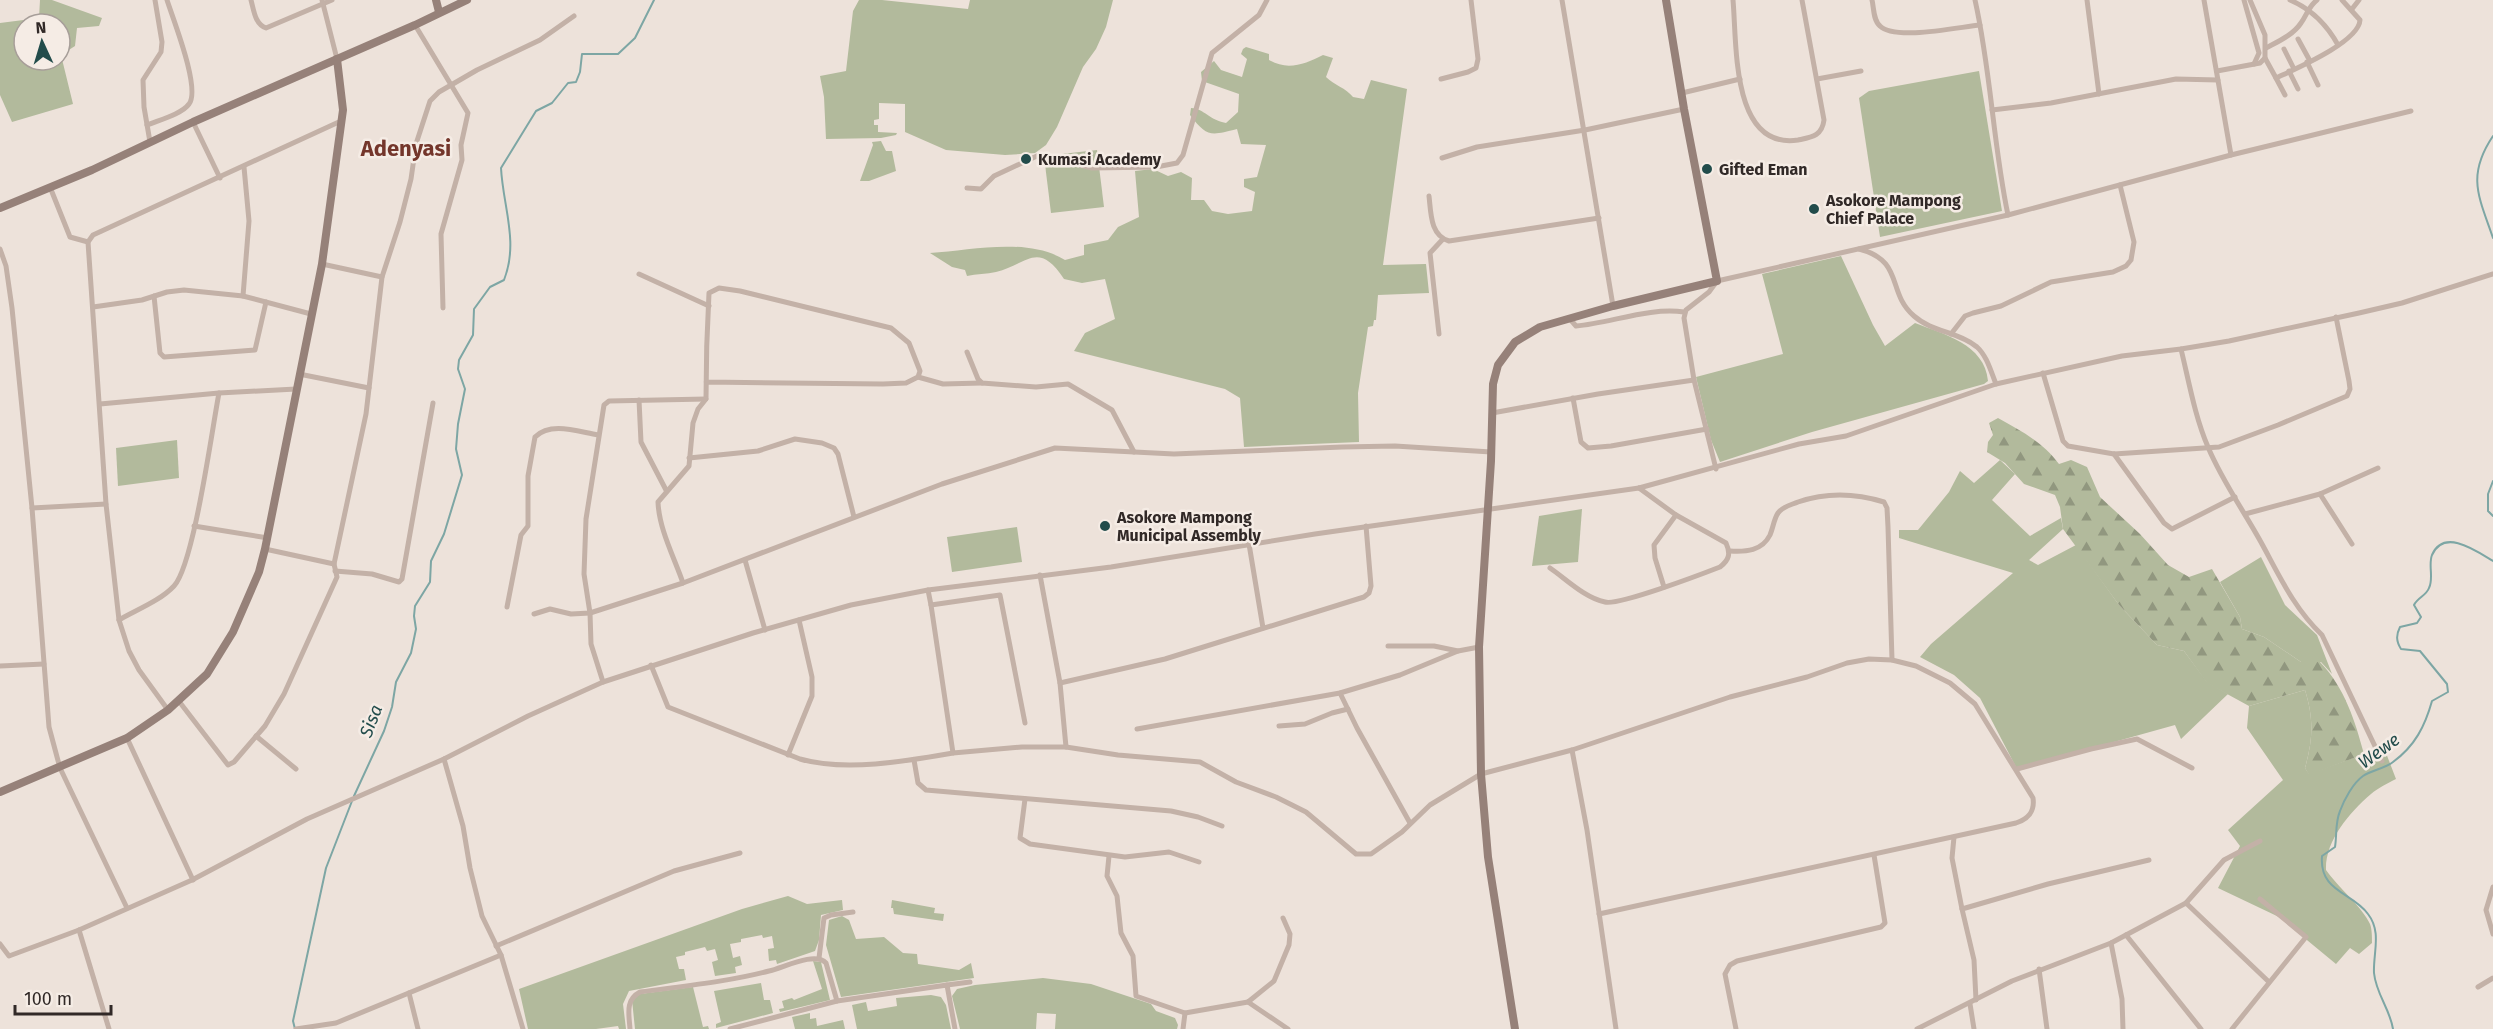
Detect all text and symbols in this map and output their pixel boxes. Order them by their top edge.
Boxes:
north arrow [12,12,72,72]
text: N [35,18,47,37]
district label: Adenyasi [360,135,451,162]
place label: Kumasi Academy [1038,150,1162,169]
marker: Kumasi Academy [1019,152,1033,166]
place label: Gifted Eman [1719,160,1807,179]
marker: Gifted Eman [1700,162,1714,176]
place label: Asokore Mampong Chief Palace [1825,191,1961,228]
marker: Asokore Mampong Chief Palace [1807,202,1821,216]
place label: Asokore Mampong Municipal Assembly [1116,508,1261,545]
marker: Asokore Mampong Municipal Assembly [1098,519,1112,533]
water label: Sisa [354,702,387,741]
water label: Wewe [2354,729,2404,773]
scale bar [15,978,111,1016]
text: 100 m [24,988,72,1010]

